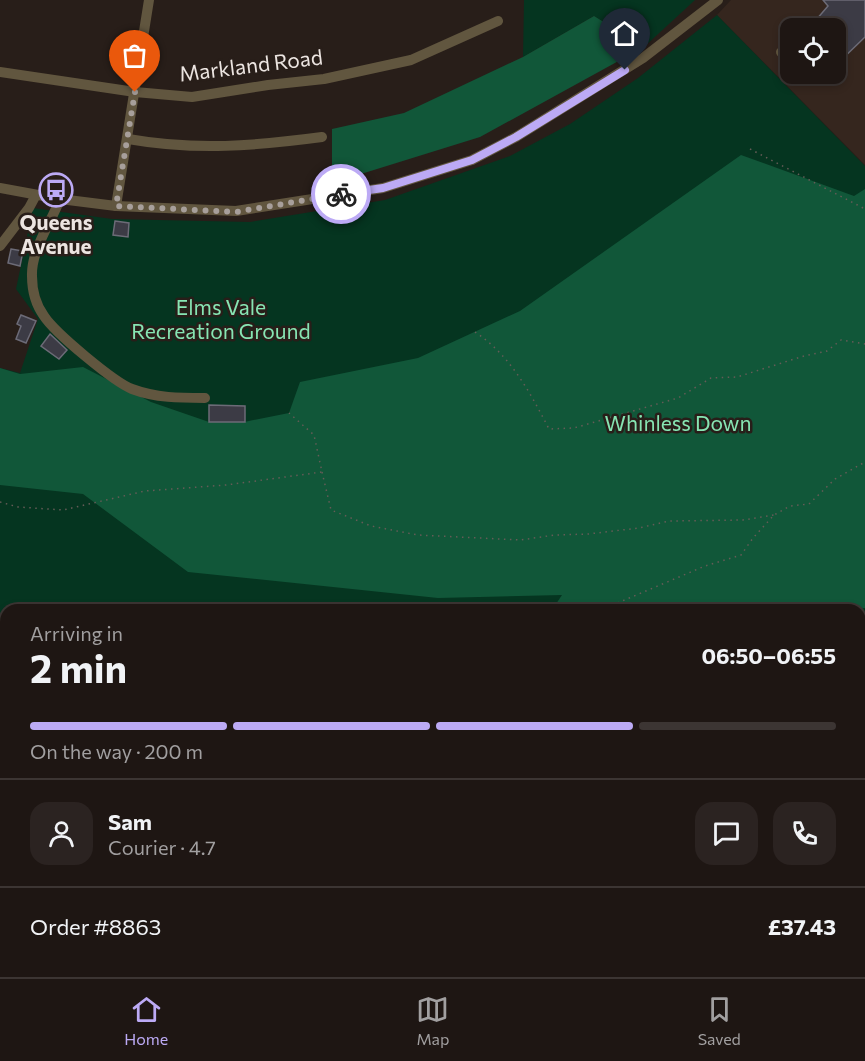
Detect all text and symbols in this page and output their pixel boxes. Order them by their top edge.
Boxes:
pin [599,8,650,70]
icon: home [608,17,641,50]
map controls [780,18,846,84]
button: locate [780,18,846,84]
pin [109,30,160,92]
icon: bag [118,39,151,72]
street label: Markland Road [178,43,324,86]
courier [311,164,371,224]
bus stop icon: Queens Avenue [38,172,74,208]
icon: bike [325,178,358,211]
place label: Queens Avenue [19,209,93,258]
park label: Elms Vale Recreation Ground [131,294,311,343]
park label: Whinless Down [605,410,751,435]
text: Arriving in [30,621,123,645]
text: 06:50–06:55 [701,642,836,669]
text: 2 min [30,643,127,691]
text: On the way · 200 m [30,739,203,763]
button: person [30,802,93,865]
button: chat [695,802,758,865]
button: phone [773,802,836,865]
text: Sam [108,808,152,835]
text: Courier · 4.7 [108,835,216,859]
text: Order #8863 [30,913,161,940]
text: £37.43 [768,913,836,940]
tab: Home [124,993,168,1048]
tab: Map [416,993,449,1048]
tab: Saved [698,993,741,1048]

